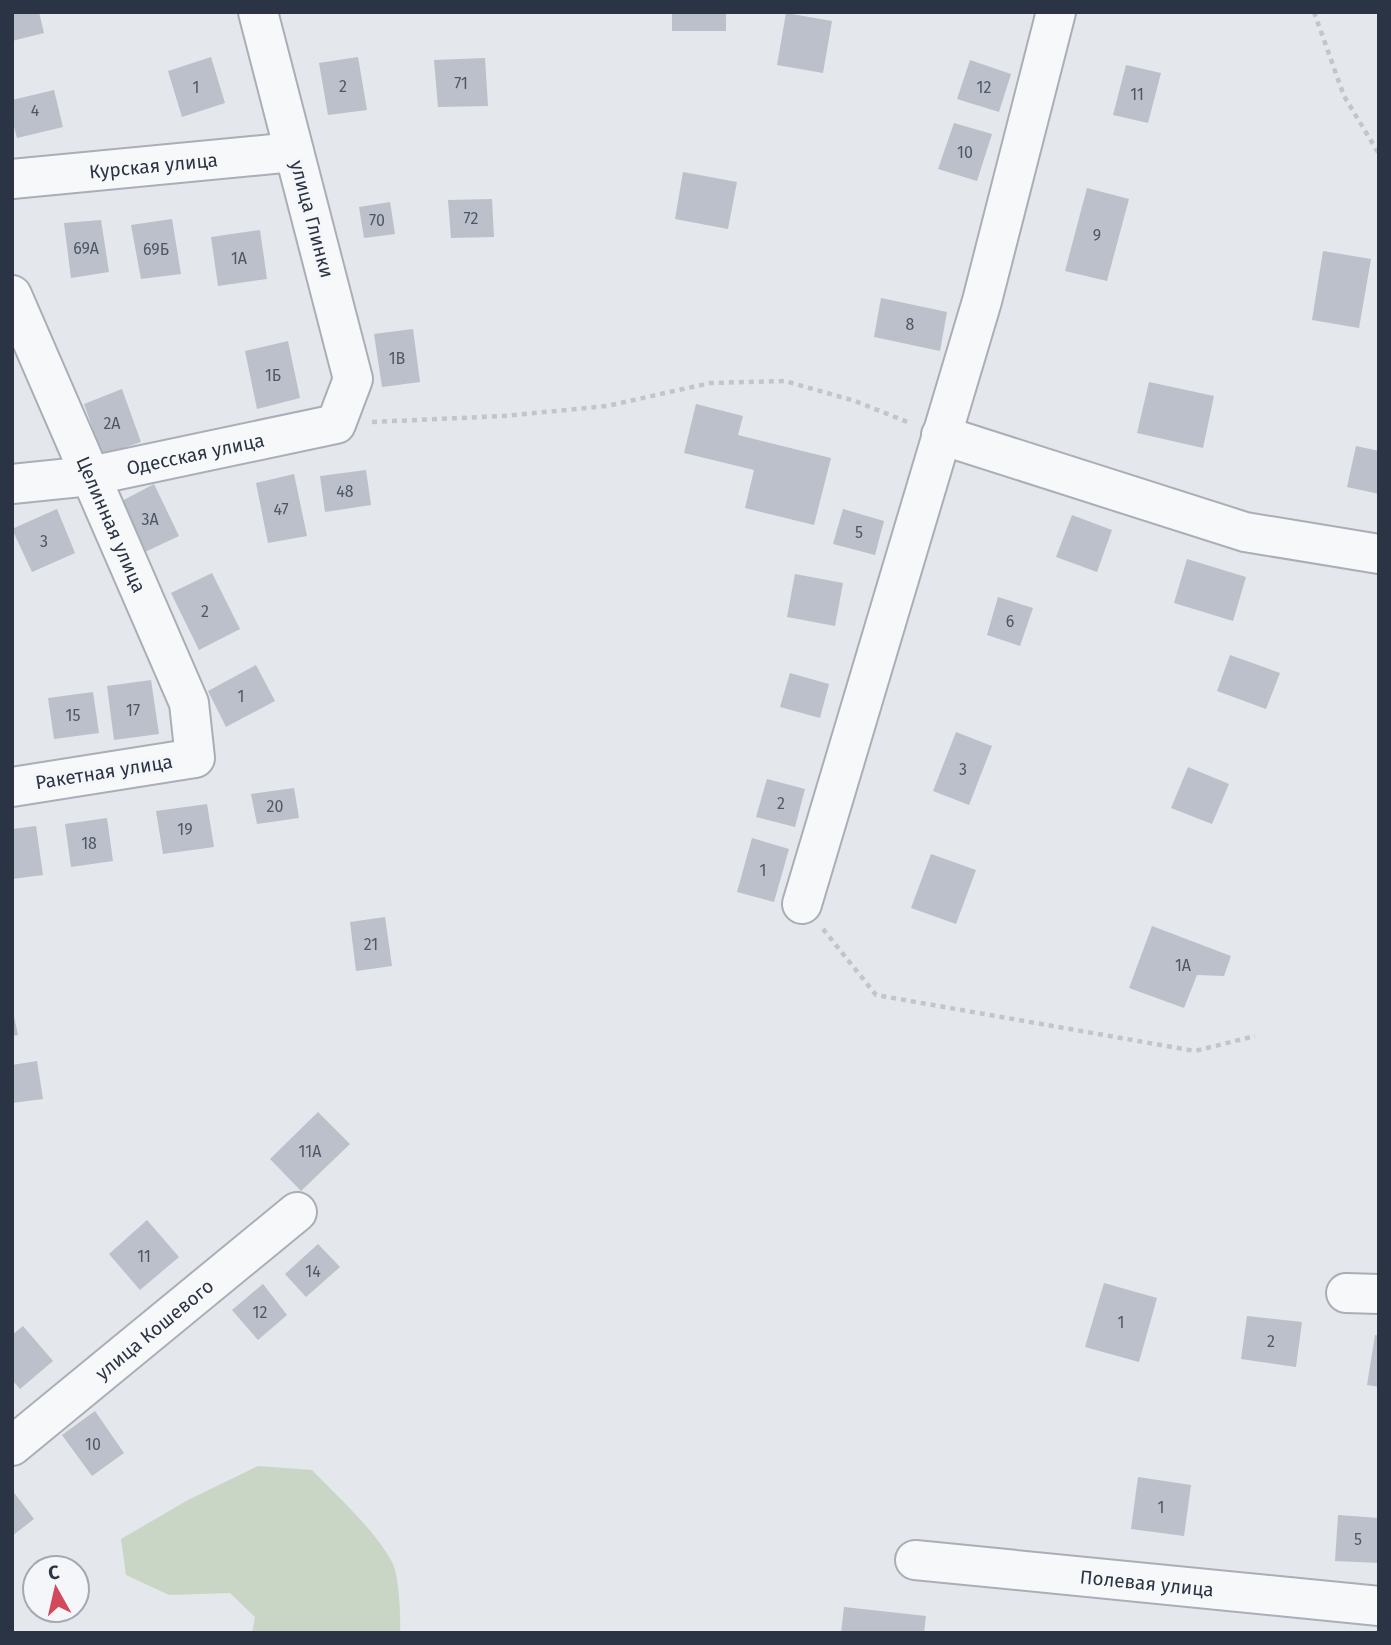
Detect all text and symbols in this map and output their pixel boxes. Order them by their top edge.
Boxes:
house number: 71 [454,74,468,93]
house number: 2 [339,77,347,96]
house number: 1 [193,78,199,97]
house number: 12 [977,78,991,97]
house number: 11 [1130,85,1144,104]
house number: 4 [31,101,40,120]
house number: 10 [957,143,973,162]
street label: Курская улица [88,148,219,183]
street label: улица Глинки [285,158,339,280]
house number: 72 [464,209,478,228]
house number: 70 [369,211,385,230]
house number: 9 [1093,226,1101,245]
house number: 69А [73,239,100,258]
house number: 69Б [143,240,169,259]
house number: 1А [231,249,248,268]
house number: 8 [906,315,915,334]
house number: 1В [389,349,406,368]
house number: 1Б [265,366,281,385]
house number: 2А [103,414,121,433]
street label: Одесская улица [124,428,266,479]
street label: Целинная улица [72,453,151,596]
house number: 48 [336,482,354,501]
house number: 47 [273,500,289,519]
house number: 3А [141,510,159,529]
house number: 5 [855,523,863,542]
house number: 3 [40,532,48,551]
house number: 2 [201,602,209,621]
house number: 6 [1006,612,1014,631]
house number: 1 [238,687,244,706]
house number: 17 [126,701,140,720]
house number: 15 [66,706,80,725]
street label: Ракетная улица [34,750,174,794]
house number: 3 [959,760,967,779]
house number: 2 [777,794,785,813]
house number: 20 [267,797,283,816]
house number: 19 [177,820,193,839]
house number: 18 [81,834,97,853]
house number: 1 [760,861,766,880]
house number: 21 [364,935,378,954]
house number: 1А [1175,956,1192,975]
house number: 11А [299,1142,322,1161]
house number: 11 [137,1247,151,1266]
house number: 14 [305,1262,321,1281]
street label: улица Кошевого [90,1274,218,1384]
house number: 12 [253,1303,267,1322]
house number: 1 [1118,1313,1124,1332]
house number: 2 [1267,1332,1275,1351]
house number: 10 [85,1435,101,1454]
house number: 1 [1158,1498,1164,1517]
house number: 5 [1354,1530,1362,1549]
north arrow [21,1554,91,1624]
text: С [47,1561,61,1585]
street label: Полевая улица [1079,1565,1215,1601]

